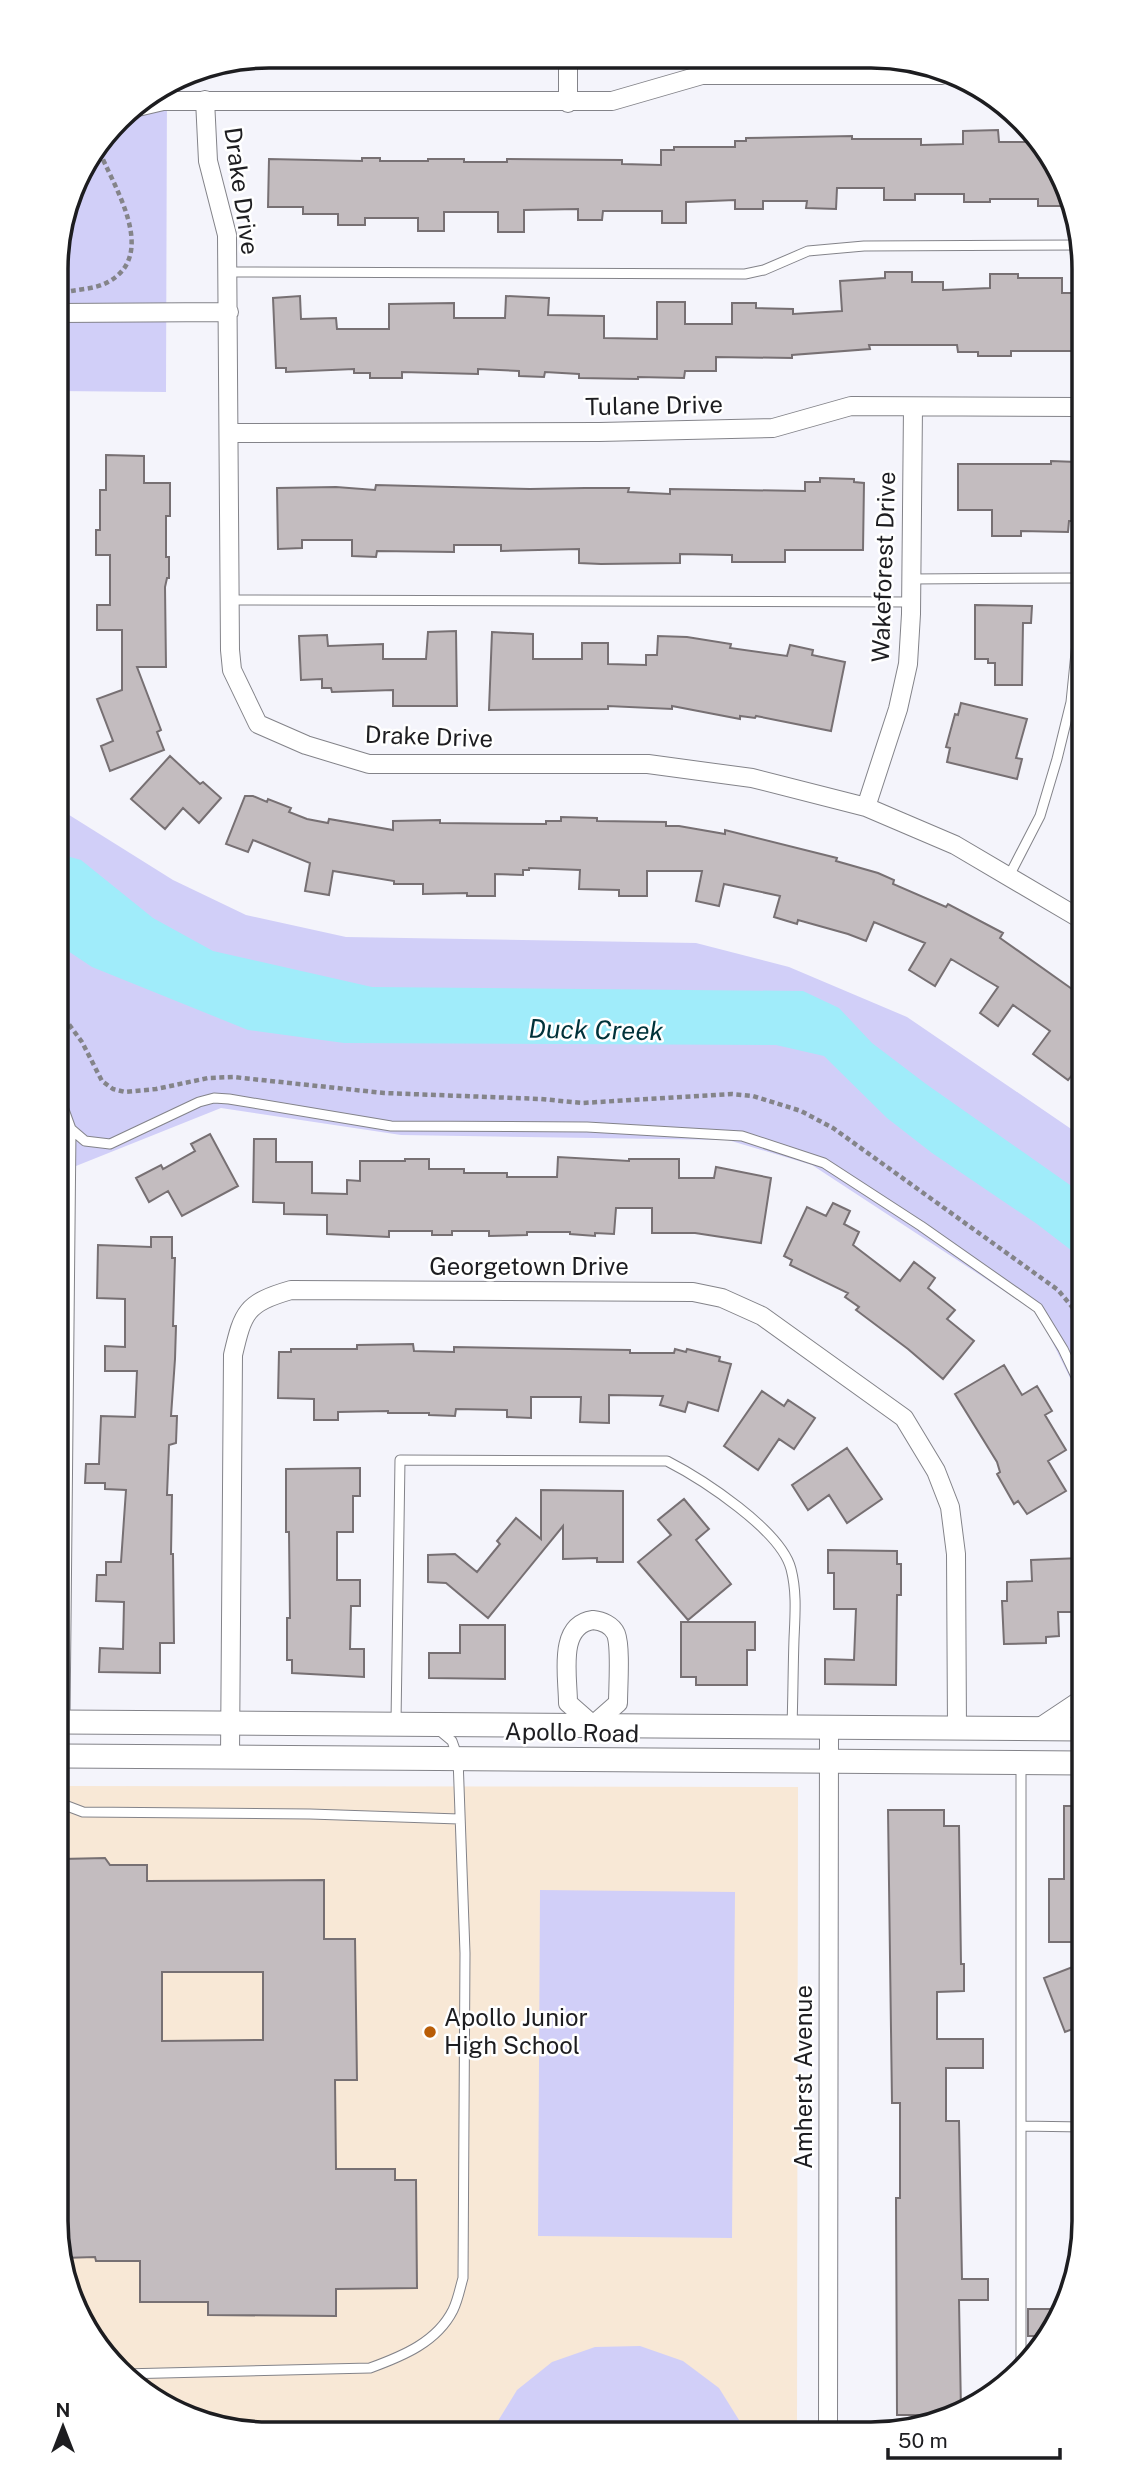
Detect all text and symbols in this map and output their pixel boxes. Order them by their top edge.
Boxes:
street label: Drake Drive [219,125,265,256]
street label: Tulane Drive [585,390,723,420]
street label: Wakeforest Drive [866,471,900,663]
street label: Drake Drive [364,720,494,752]
water label: Duck Creek [528,1013,664,1046]
street label: Georgetown Drive [429,1252,629,1280]
street label: Apollo Road [504,1717,640,1747]
street label: Amherst Avenue [789,1985,817,2169]
place label: Apollo Junior High School [444,2003,588,2059]
marker: Apollo Junior High School [422,2024,438,2040]
north arrow [28,2392,98,2462]
text: N [56,2399,70,2421]
scale bar [888,2416,1060,2460]
text: 50 m [898,2428,948,2453]

